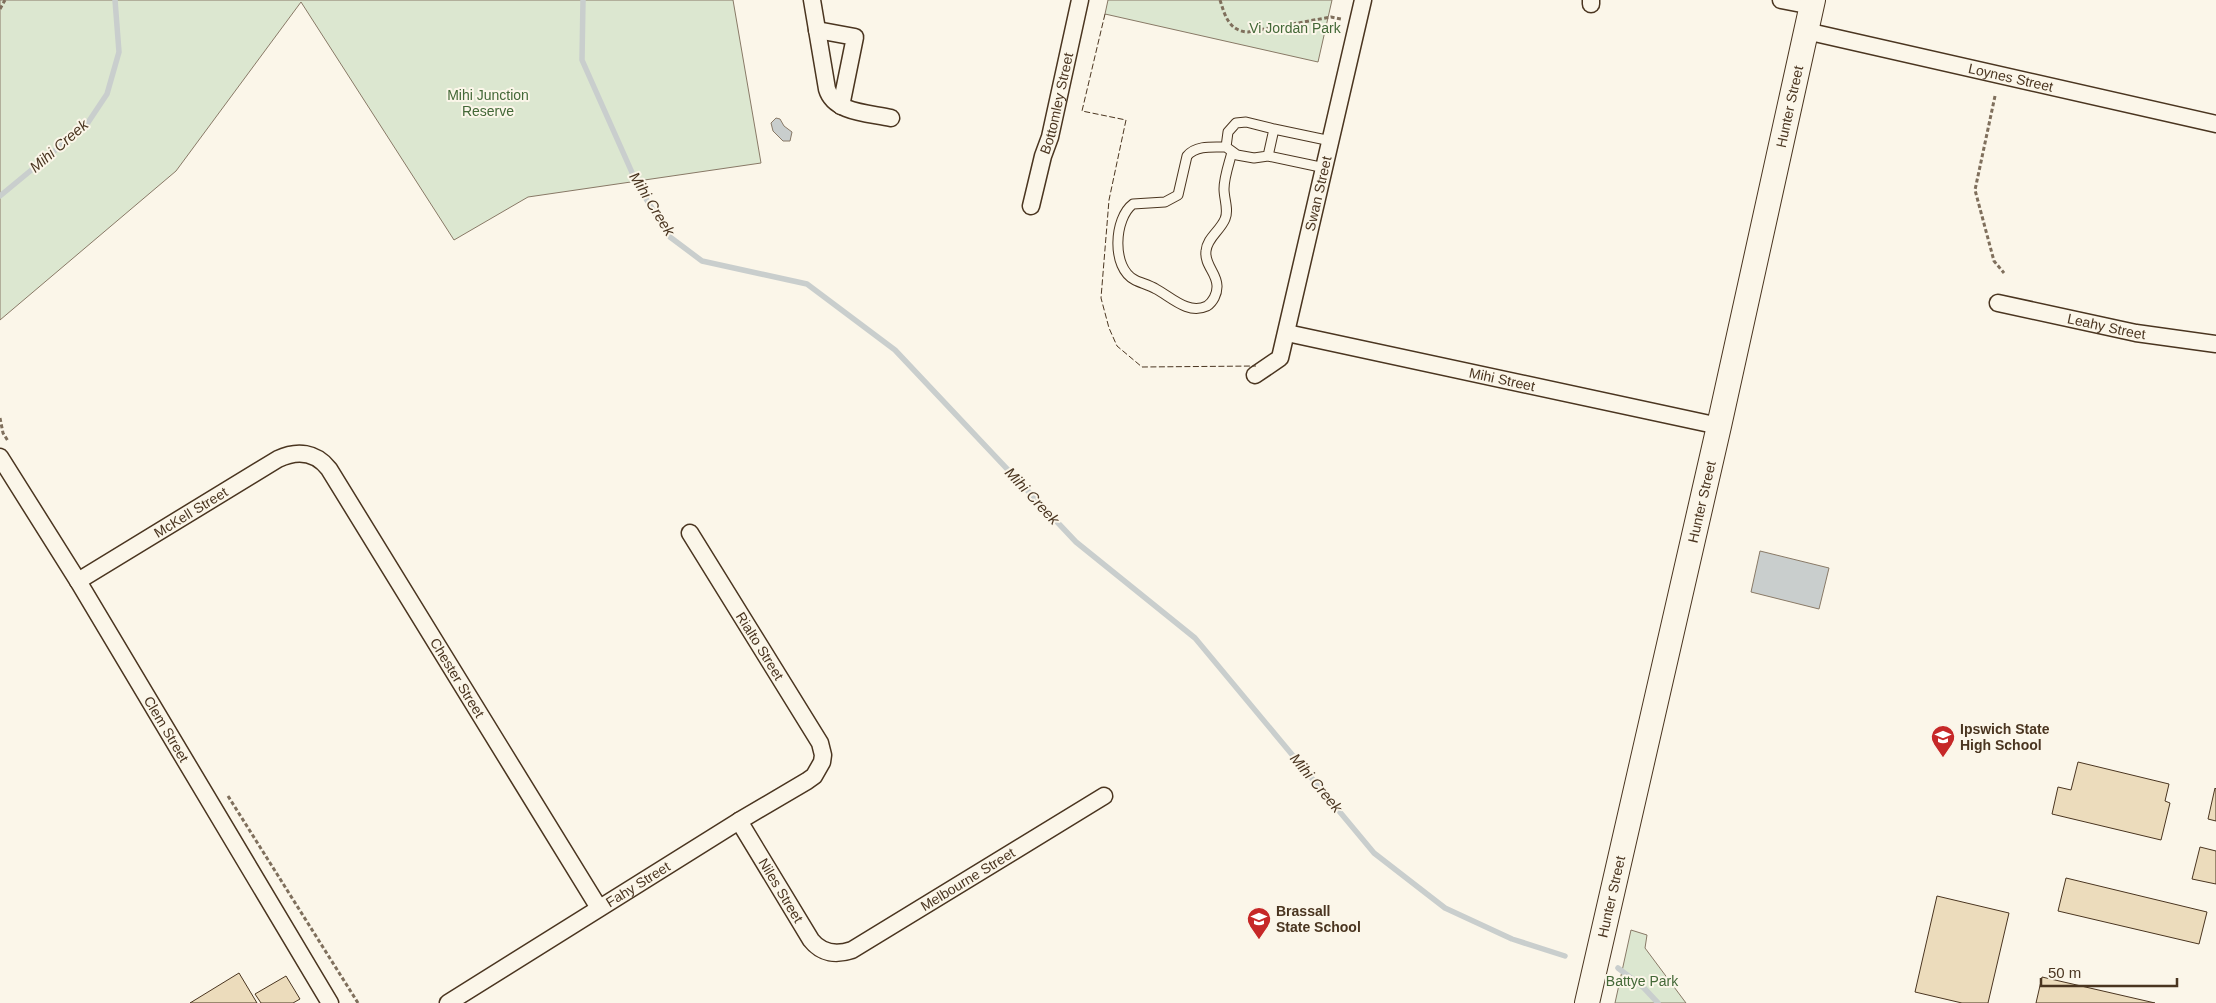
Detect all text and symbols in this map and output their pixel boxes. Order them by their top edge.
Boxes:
park label: Vi Jordan Park [1249,20,1342,36]
street label: Bottomley Street [1036,51,1076,156]
street label: Loynes Street [1967,60,2055,95]
street label: Hunter Street [1773,64,1806,149]
park label: Mihi Junction Reserve [447,87,529,119]
water label: Mihi Creek [26,115,92,176]
street label: Swan Street [1302,154,1335,233]
water label: Mihi Creek [626,169,679,240]
street label: Leahy Street [2066,310,2147,342]
street label: Mihi Street [1468,364,1537,394]
street label: Hunter Street [1685,459,1719,544]
water label: Mihi Creek [1002,464,1064,529]
street label: McKell Street [151,484,231,541]
street label: Rialto Street [733,609,787,683]
street label: Chester Street [427,635,488,720]
street label: Clem Street [141,693,192,765]
place label: Ipswich State High School [1960,721,2050,753]
school or university icon: Ipswich State High School [1930,724,1956,758]
water label: Mihi Creek [1287,750,1347,817]
street label: Melbourne Street [918,844,1018,914]
street label: Hunter Street [1594,854,1628,939]
street label: Niles Street [755,855,807,926]
street label: Fahy Street [603,858,673,910]
place label: Brassall State School [1276,903,1361,935]
school or university icon: Brassall State School [1246,906,1272,940]
scale bar [2041,956,2177,988]
text: 50 m [2048,964,2081,981]
park label: Battye Park [1606,973,1679,989]

